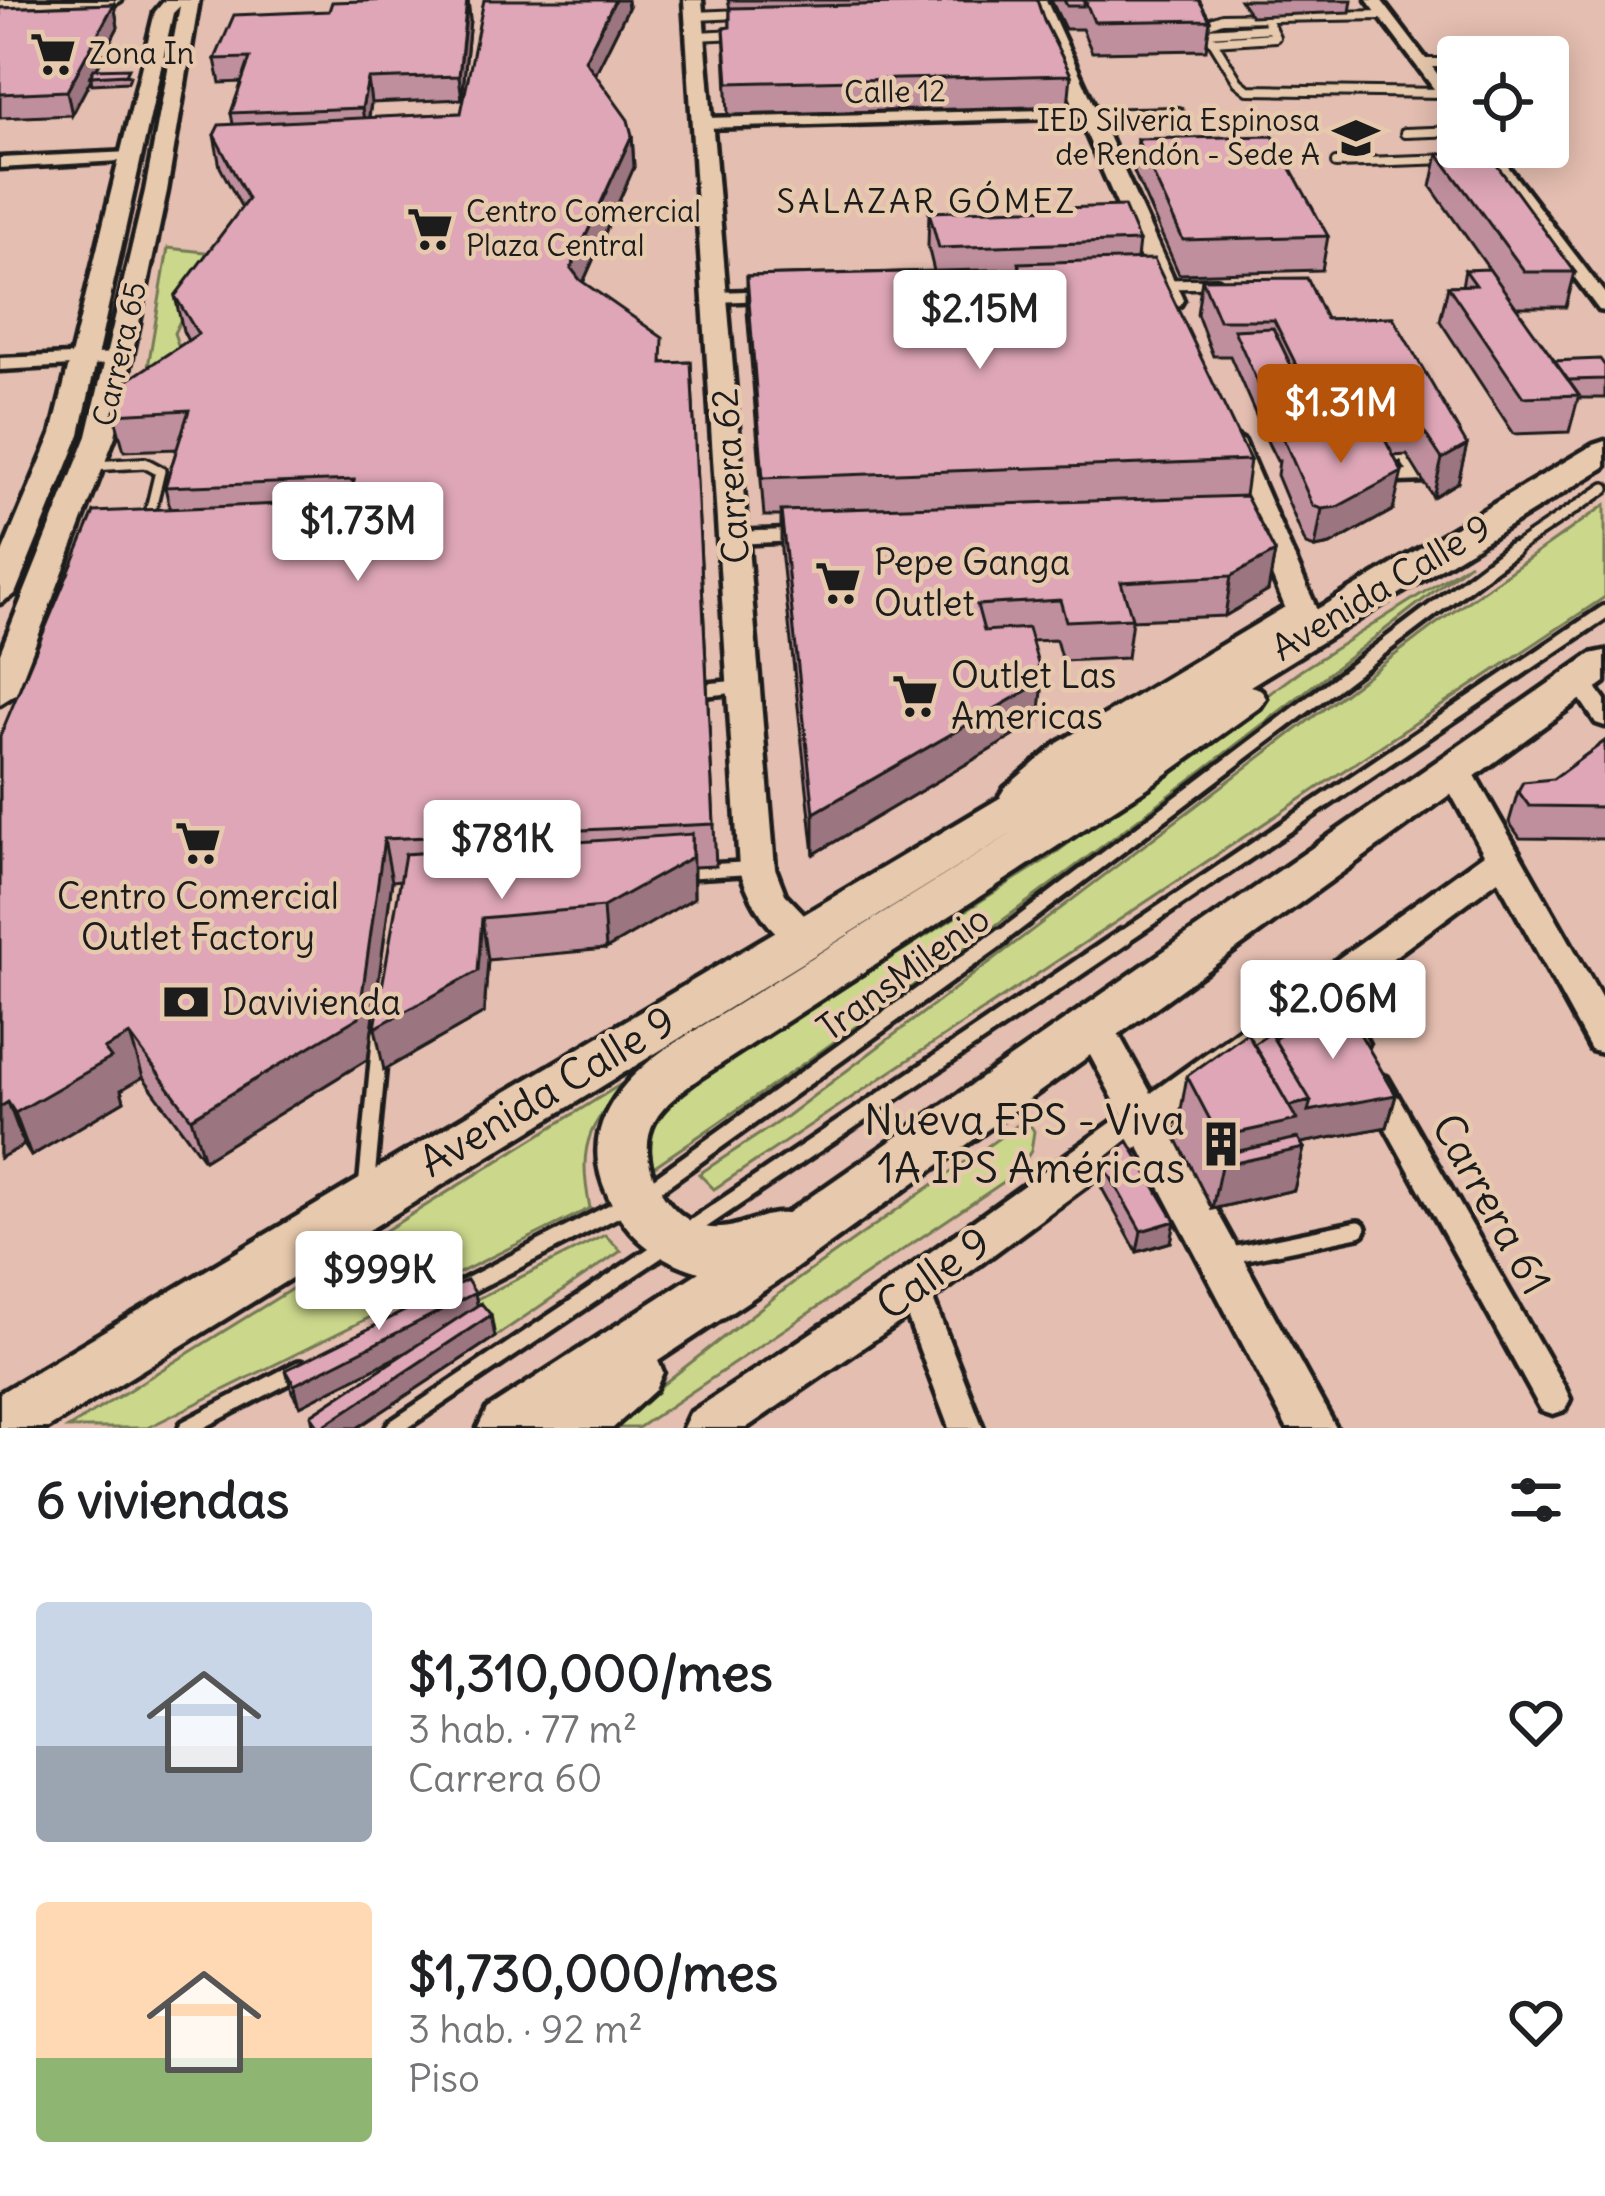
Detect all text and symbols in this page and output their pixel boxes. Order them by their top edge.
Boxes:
supermarket icon: Zona In [28,29,78,79]
place label: Zona In [89,34,194,72]
map controls [1437,36,1569,168]
button: locate [1437,36,1569,168]
street label: Calle 12 [844,71,946,111]
place label: IED Silveria Espinosa de Rendón - Sede A [1037,101,1320,173]
school or university icon: IED Silveria Espinosa de Rendón - Sede A [1331,113,1381,163]
district label: SALAZAR GÓMEZ [777,180,1077,222]
place label: Centro Comercial Plaza Central [466,192,701,264]
supermarket icon: Centro Comercial Plaza Central [405,204,455,254]
pin: $2.15M [882,270,1078,372]
street label: Carrera 65 [84,278,154,430]
text: $2.15M [920,284,1040,333]
pin: $1.31M [1243,364,1439,466]
text: $1.31M [1284,378,1398,427]
street label: Carrera 62 [702,387,759,565]
pin: $1.73M [260,482,456,584]
text: $1.73M [299,496,417,545]
street label: Avenida Calle 9 [1264,504,1499,671]
place label: Pepe Ganga Outlet [874,540,1070,626]
supermarket icon: Pepe Ganga Outlet [813,558,863,608]
place label: Outlet Las Americas [951,653,1116,739]
supermarket icon: Outlet Las Americas [890,671,940,721]
pin: $781K [418,800,586,902]
text: $781K [451,814,553,863]
supermarket icon: Centro Comercial Outlet Factory [173,818,223,868]
place label: Centro Comercial Outlet Factory [57,874,339,960]
street label: TransMilenio [808,896,998,1051]
pin: $2.06M [1235,960,1431,1062]
text: $2.06M [1268,974,1398,1023]
bank icon: Davivienda [161,977,211,1027]
place label: Davivienda [222,980,401,1025]
street label: Avenida Calle 9 [410,994,684,1188]
place label: Nueva EPS - Viva 1A IPS Américas [864,1094,1185,1194]
street label: Carrera 61 [1421,1105,1563,1303]
building icon: Nueva EPS - Viva 1A IPS Américas [1196,1119,1246,1169]
street label: Calle 9 [866,1215,1000,1331]
pin: $999K [295,1231,463,1333]
text: $999K [323,1245,435,1294]
icon: filters [1503,1467,1569,1533]
text: 6 viviendas [36,1468,289,1532]
text: $1,310,000/mes [408,1641,773,1705]
icon: home [132,1650,276,1794]
icon: heart [1503,1689,1569,1755]
text: 3 hab. · 77 m² [408,1705,637,1754]
text: Carrera 60 [408,1754,603,1803]
text: $1,730,000/mes [408,1941,778,2005]
icon: home [132,1950,276,2094]
icon: heart [1503,1989,1569,2055]
text: 3 hab. · 92 m² [408,2005,643,2054]
text: Piso [408,2054,480,2103]

